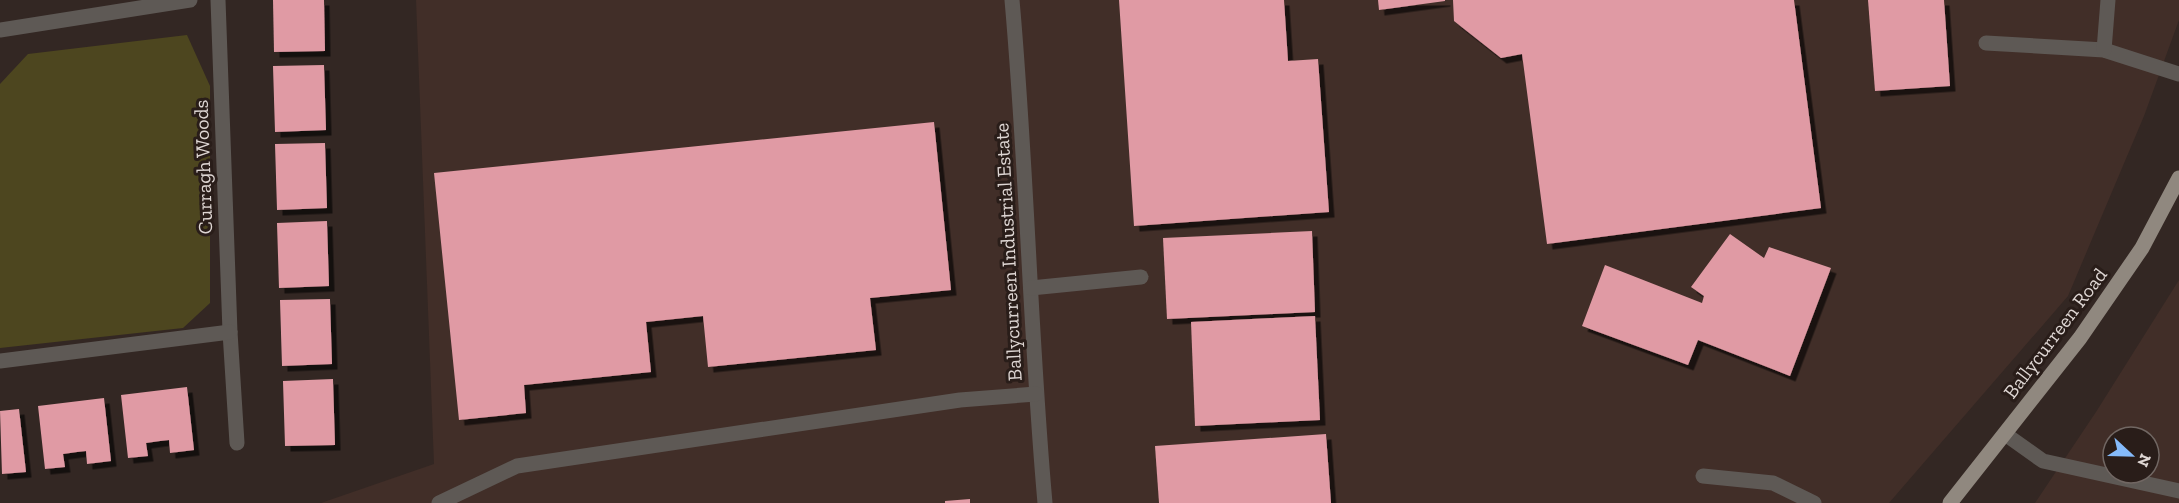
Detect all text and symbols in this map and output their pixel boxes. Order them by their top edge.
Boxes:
street label: Curragh Woods [189,99,217,235]
street label: Ballycurreen Industrial Estate [989,122,1027,382]
street label: Ballycurreen Road [1998,263,2112,403]
north arrow [2101,425,2161,485]
text: N [2133,451,2156,470]

